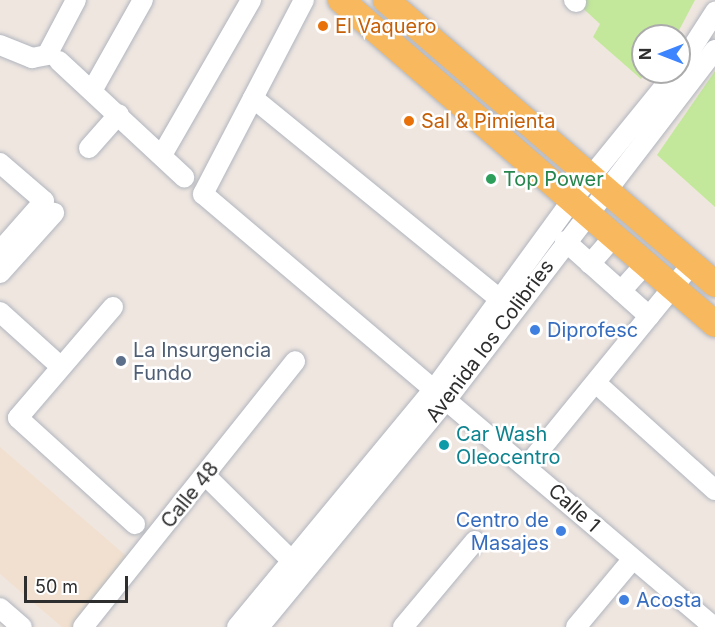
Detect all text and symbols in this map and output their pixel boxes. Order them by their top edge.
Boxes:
place label: El Vaquero [335,14,436,38]
marker: El Vaquero [316,19,330,33]
north arrow [631,24,691,84]
text: N [635,48,655,60]
place label: Sal & Pimienta [421,109,555,133]
marker: Sal & Pimienta [402,114,416,128]
place label: Top Power [503,167,604,191]
marker: Top Power [484,172,498,186]
street label: Avenida los Colibries [421,255,559,427]
place label: Diprofesc [547,318,638,342]
marker: Diprofesc [528,323,542,337]
place label: La Insurgencia Fundo [133,338,271,385]
marker: La Insurgencia Fundo [114,354,128,368]
place label: Car Wash Oleocentro [456,422,560,469]
marker: Car Wash Oleocentro [437,438,451,452]
street label: Calle 48 [156,457,224,533]
street label: Calle 1 [543,479,605,537]
place label: Centro de Masajes [456,508,549,555]
marker: Centro de Masajes [554,524,568,538]
scale bar [27,564,130,602]
text: 50 m [35,576,78,597]
place label: Acosta [636,588,702,612]
marker: Acosta [617,593,631,607]

